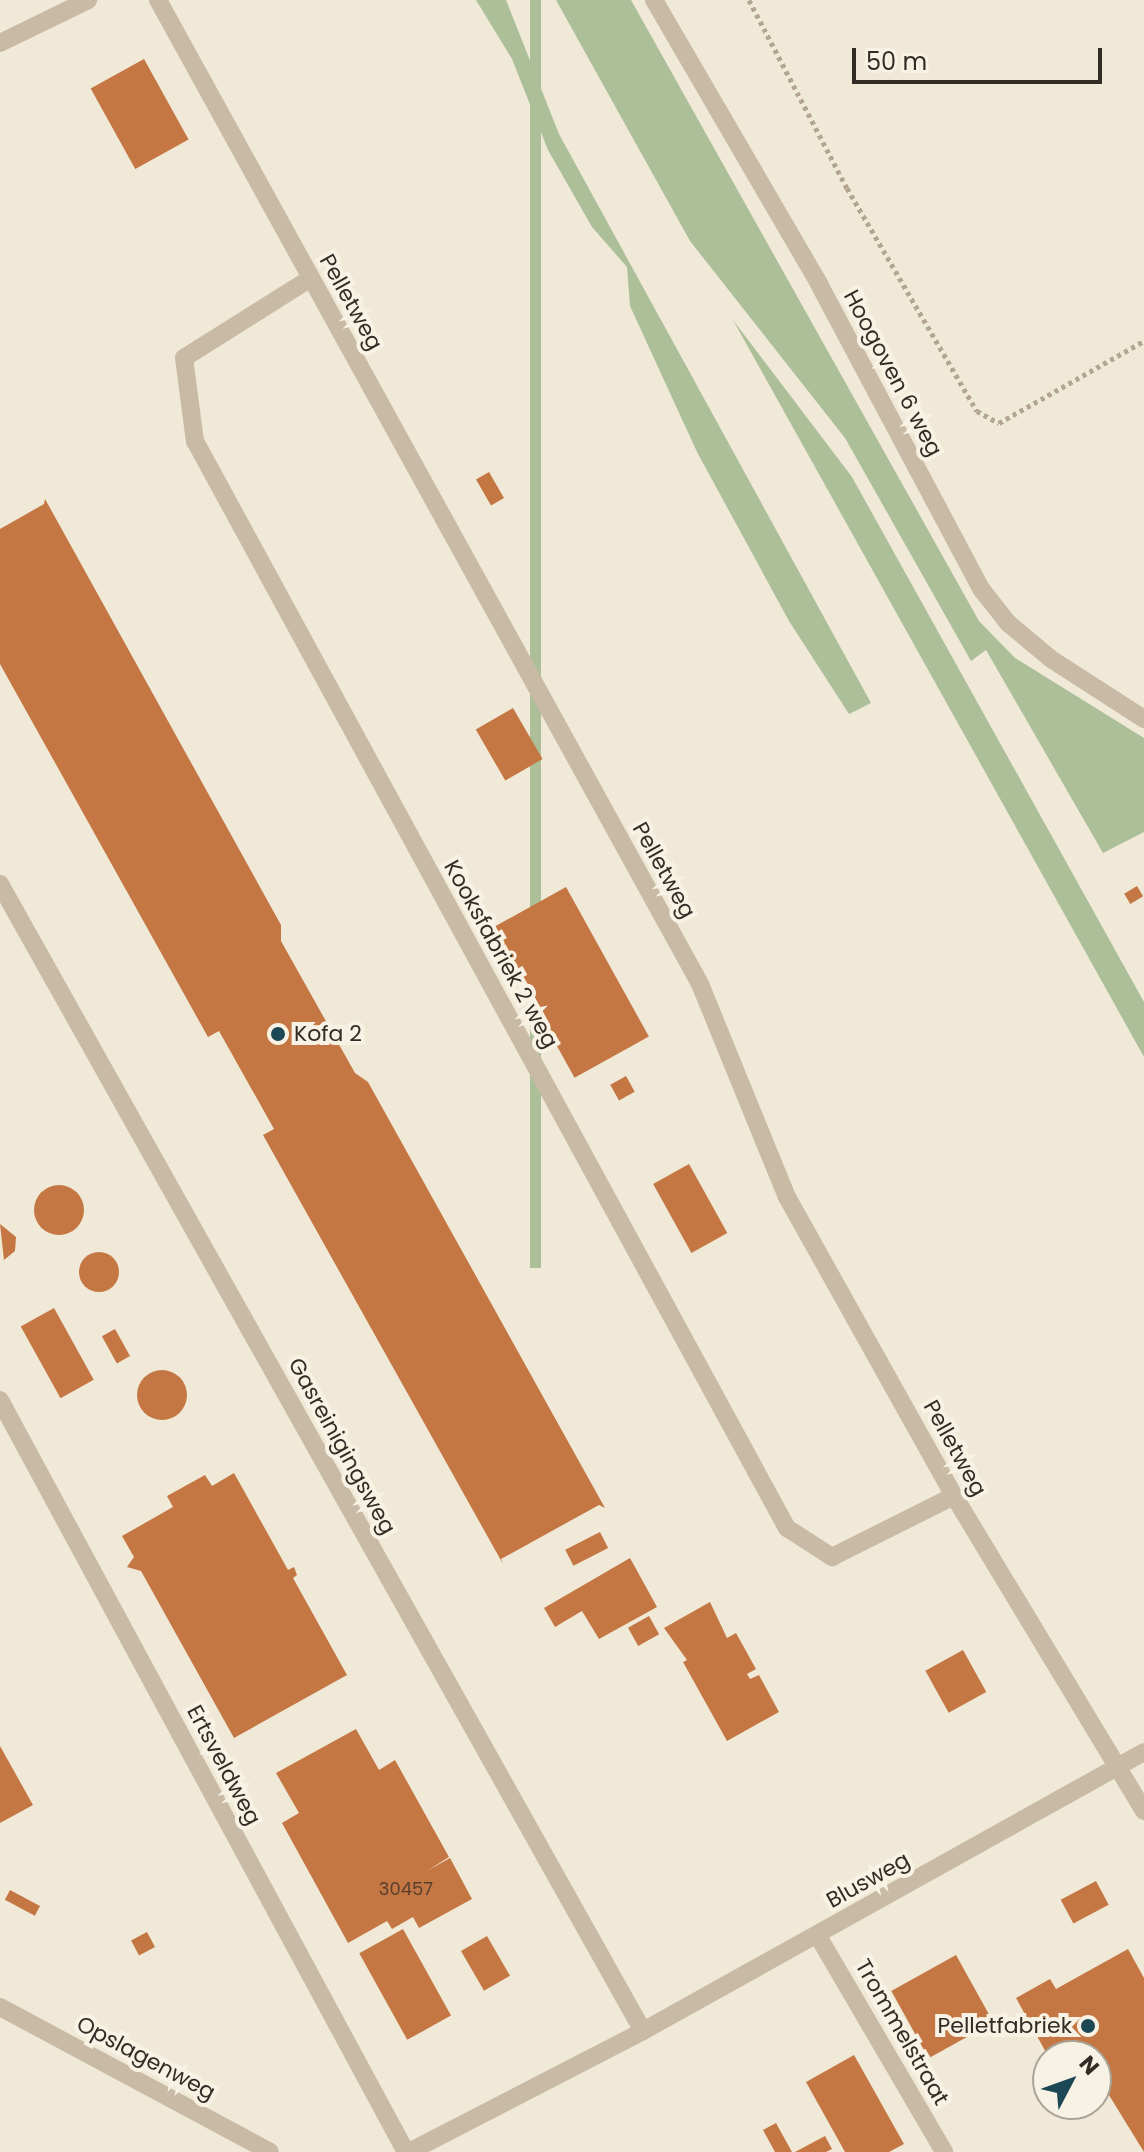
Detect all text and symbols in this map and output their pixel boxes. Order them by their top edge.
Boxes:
scale bar [856,32,1106,82]
text: 50 m [866,45,927,78]
street label: Pelletweg [314,250,388,354]
street label: Hoogoven 6 weg [838,285,948,461]
street label: Pelletweg [627,818,701,922]
street label: Kooksfabriek 2 weg [438,855,564,1053]
place label: Kofa 2 [294,1021,362,1047]
marker: Kofa 2 [269,1025,287,1043]
street label: Gasreinigingsweg [283,1353,401,1539]
street label: Pelletweg [918,1396,992,1500]
street label: Ertsveldweg [181,1701,267,1829]
street label: Blusweg [822,1846,914,1914]
house number: 30457 [379,1878,433,1900]
street label: Trommelstraat [850,1954,954,2110]
street label: Opslagenweg [72,2010,220,2106]
place label: Pelletfabriek [938,2013,1072,2039]
marker: Pelletfabriek [1079,2017,1097,2035]
north arrow [1032,2040,1112,2120]
text: N [1072,2049,1106,2082]

